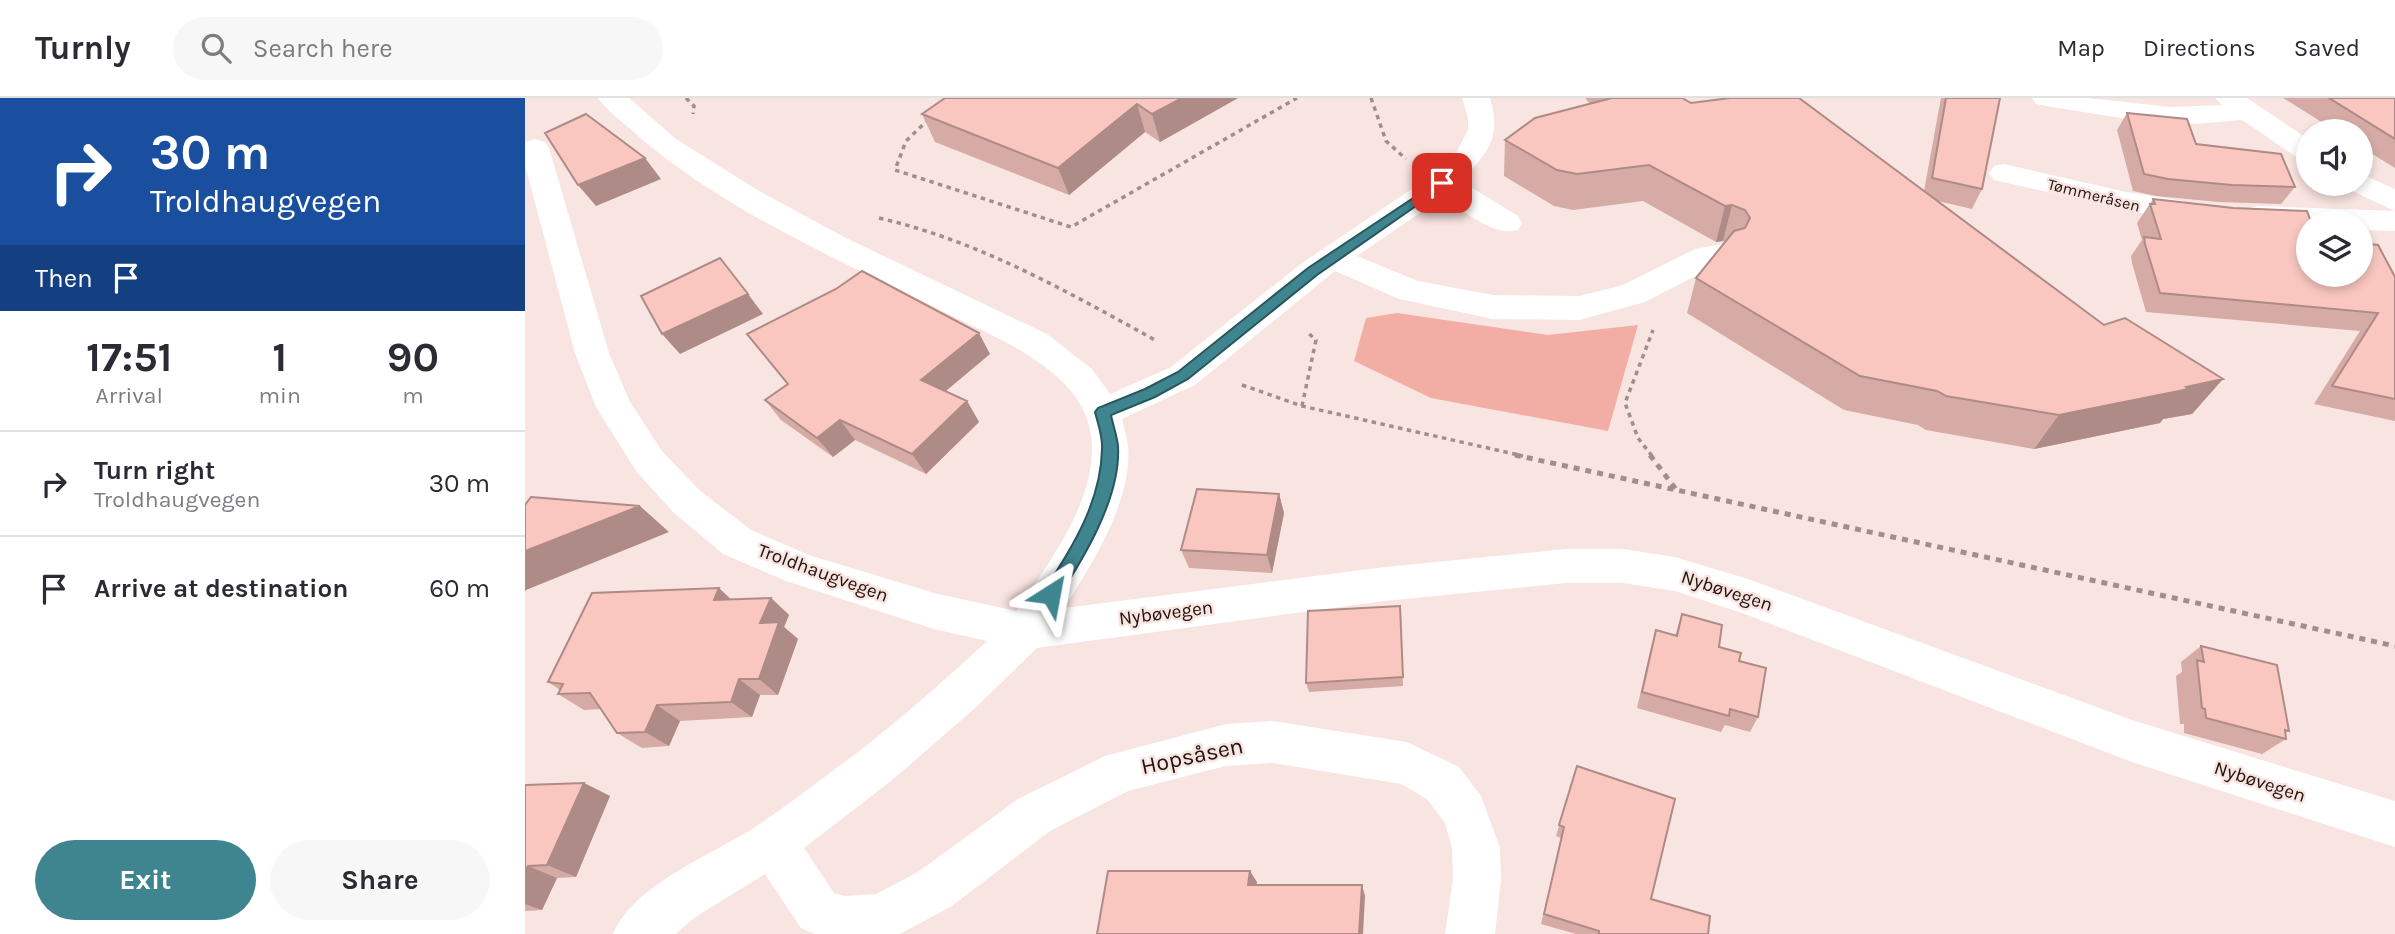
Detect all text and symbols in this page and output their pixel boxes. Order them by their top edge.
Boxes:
search box [173,17,663,80]
text: Turnly [35,29,131,67]
icon: search [197,29,235,67]
text: Search here [253,33,393,64]
text: Map [2057,34,2105,62]
text: Directions [2143,34,2256,62]
text: Saved [2294,34,2360,62]
map controls [2296,119,2373,287]
button: sound [2296,119,2373,196]
text: 30 m [150,124,270,181]
icon: right [35,126,126,217]
pin [1412,153,1472,213]
icon: arrive [1423,164,1461,202]
street label: Tømmeråsen [2046,174,2142,216]
text: Troldhaugvegen [150,183,381,220]
button: layers [2296,210,2373,287]
icon: arrive [107,259,145,297]
text: Then [35,263,93,294]
text: 17:51 [86,332,173,382]
text: 1 [272,332,287,382]
text: 90 [387,332,439,382]
text: Arrival [96,382,163,409]
text: min [259,382,301,409]
text: m [402,382,424,409]
text: Turn right [94,455,215,486]
icon: right [35,465,73,503]
text: 30 m [429,468,490,499]
text: Troldhaugvegen [94,486,260,513]
street label: Troldhaugvegen [755,539,891,607]
position arrow [1014,557,1088,631]
street label: Nybøvegen [1679,566,1775,616]
icon: arrive [35,570,73,608]
text: Arrive at destination [94,573,348,604]
text: 60 m [429,573,490,604]
street label: Nybøvegen [1118,596,1214,630]
street label: Hopsåsen [1138,732,1246,780]
street label: Nybøvegen [2212,757,2308,807]
button: Exit [35,840,256,920]
button: Share [270,840,490,920]

